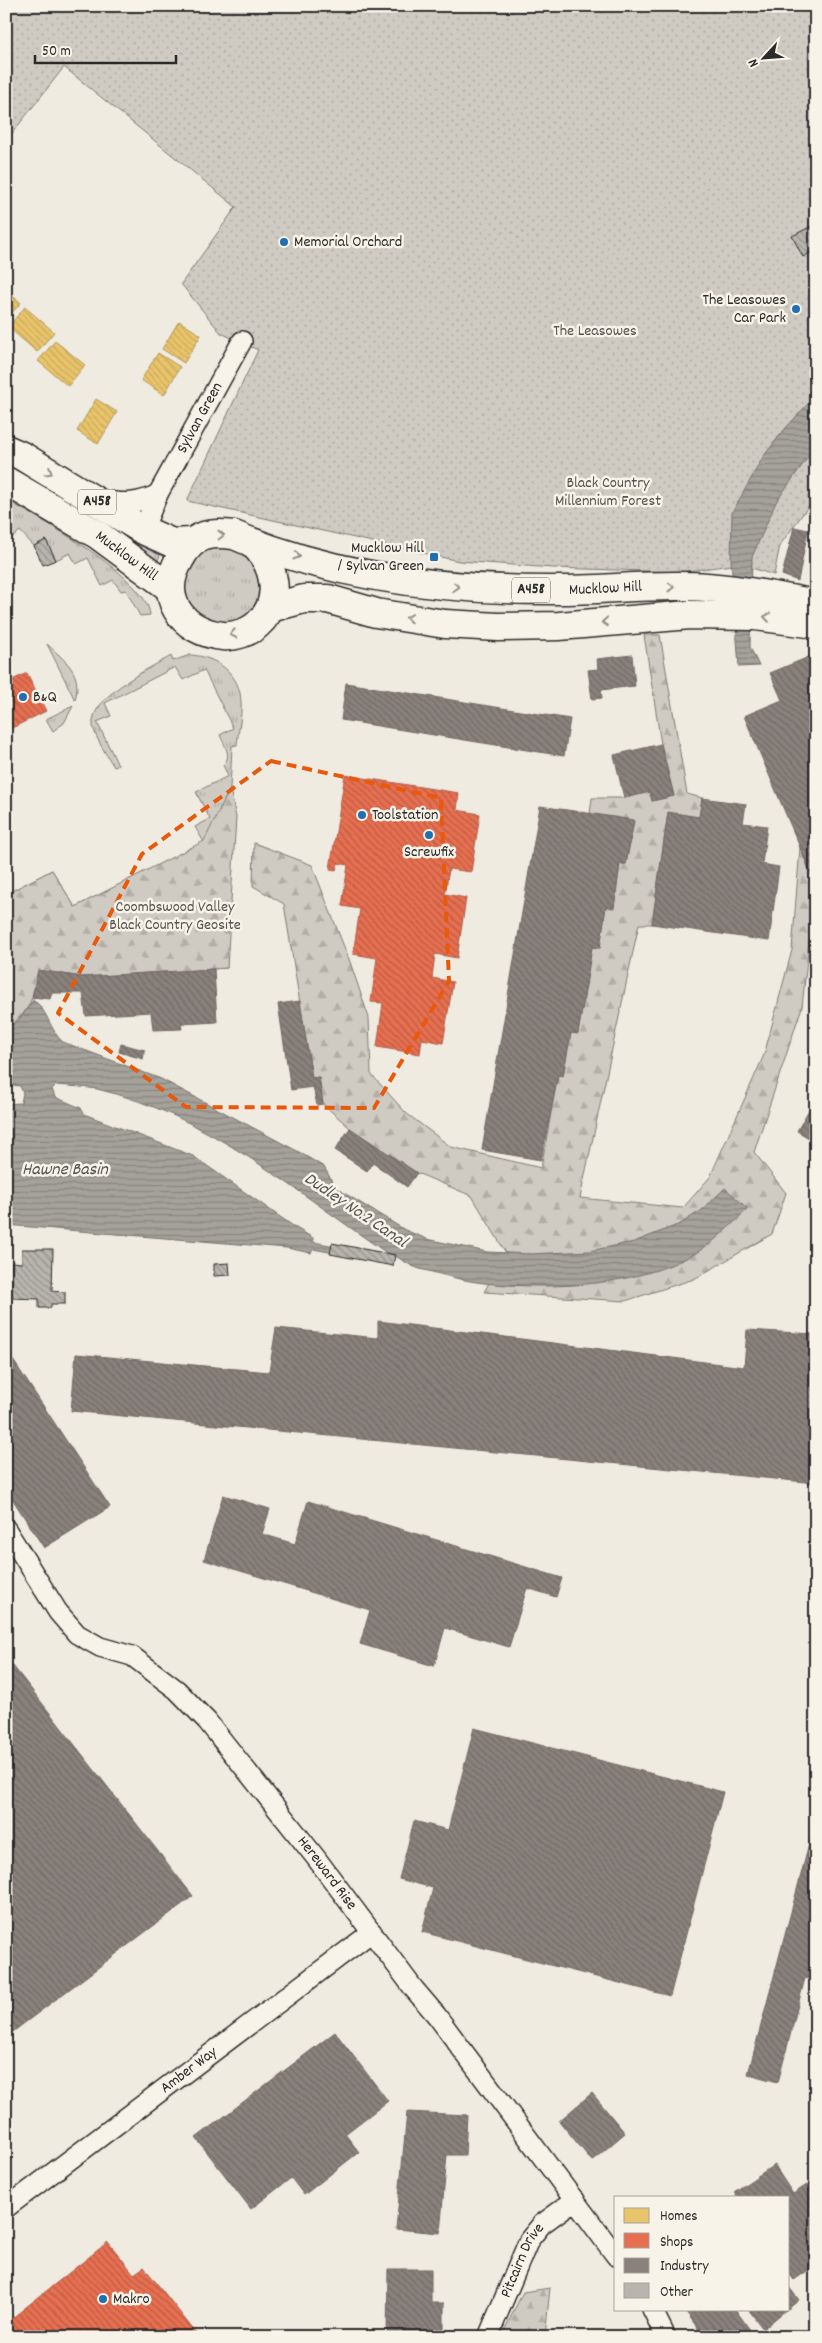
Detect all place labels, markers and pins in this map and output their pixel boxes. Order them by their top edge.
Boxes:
place label: Memorial Orchard [294,231,402,254]
marker: Memorial Orchard [278,236,290,248]
place label: The Leasowes Car Park [703,289,786,330]
marker: The Leasowes Car Park [790,303,802,315]
place label: Mucklow Hill / Sylvan Green [338,537,424,578]
marker: Mucklow Hill / Sylvan Green [428,551,440,563]
place label: B&Q [33,686,57,709]
marker: B&Q [17,691,29,703]
place label: Toolstation [372,804,439,827]
marker: Toolstation [356,809,368,821]
marker: Screwfix [423,829,435,841]
place label: Screwfix [404,841,454,864]
place label: Makro [113,2288,150,2311]
marker: Makro [97,2293,109,2305]

